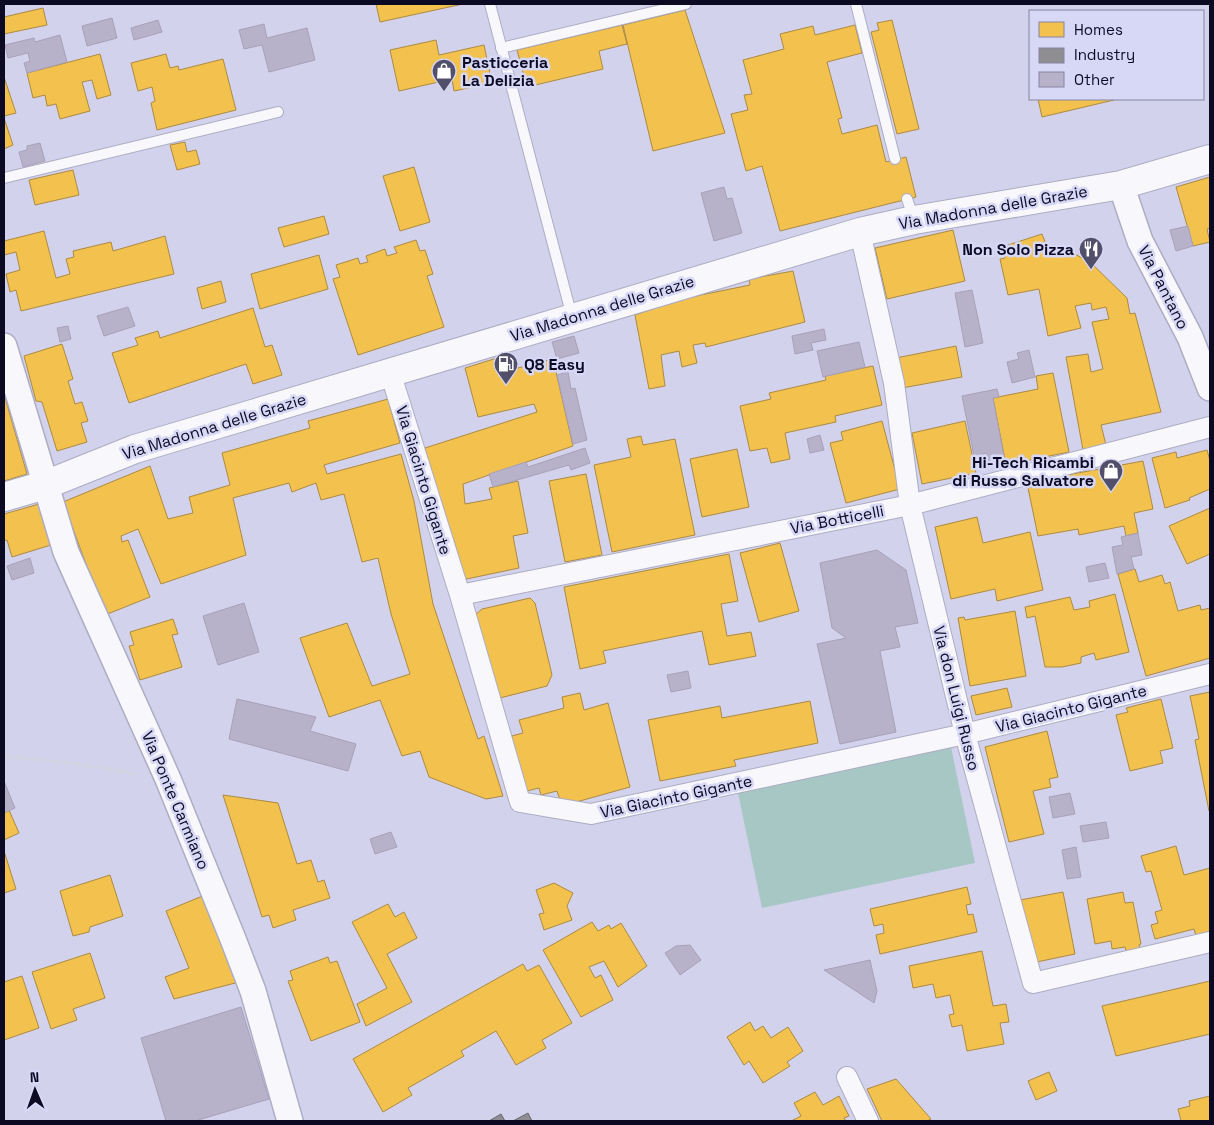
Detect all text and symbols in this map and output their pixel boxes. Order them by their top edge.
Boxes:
legend [1029,10,1204,100]
text: Homes [1074,20,1123,39]
text: Industry [1074,45,1135,64]
place label: Pasticceria La Delizia [462,52,548,91]
shop icon: Pasticceria La Delizia [431,58,457,92]
text: Other [1074,70,1115,89]
street label: Via Madonna delle Grazie [897,181,1089,234]
restaurant icon: Non Solo Pizza [1078,236,1104,270]
place label: Non Solo Pizza [962,239,1074,260]
street label: Via Pantano [1133,242,1194,333]
street label: Via Madonna delle Grazie [507,270,697,347]
fuel station icon: Q8 Easy [493,351,519,385]
place label: Q8 Easy [524,354,585,375]
street label: Via Madonna delle Grazie [119,388,309,465]
street label: Via Giacinto Gigante [391,403,456,557]
place label: Hi-Tech Ricambi di Russo Salvatore [952,452,1094,491]
shop icon: Hi-Tech Ricambi di Russo Salvatore [1098,458,1124,492]
street label: Via Botticelli [789,500,886,539]
street label: Via don Luigi Russo [928,623,985,773]
street label: Via Giacinto Gigante [993,680,1149,737]
street label: Via Ponte Carmiano [137,728,214,873]
street label: Via Giacinto Gigante [598,770,754,823]
north arrow [10,1065,60,1115]
text: N [30,1068,40,1086]

